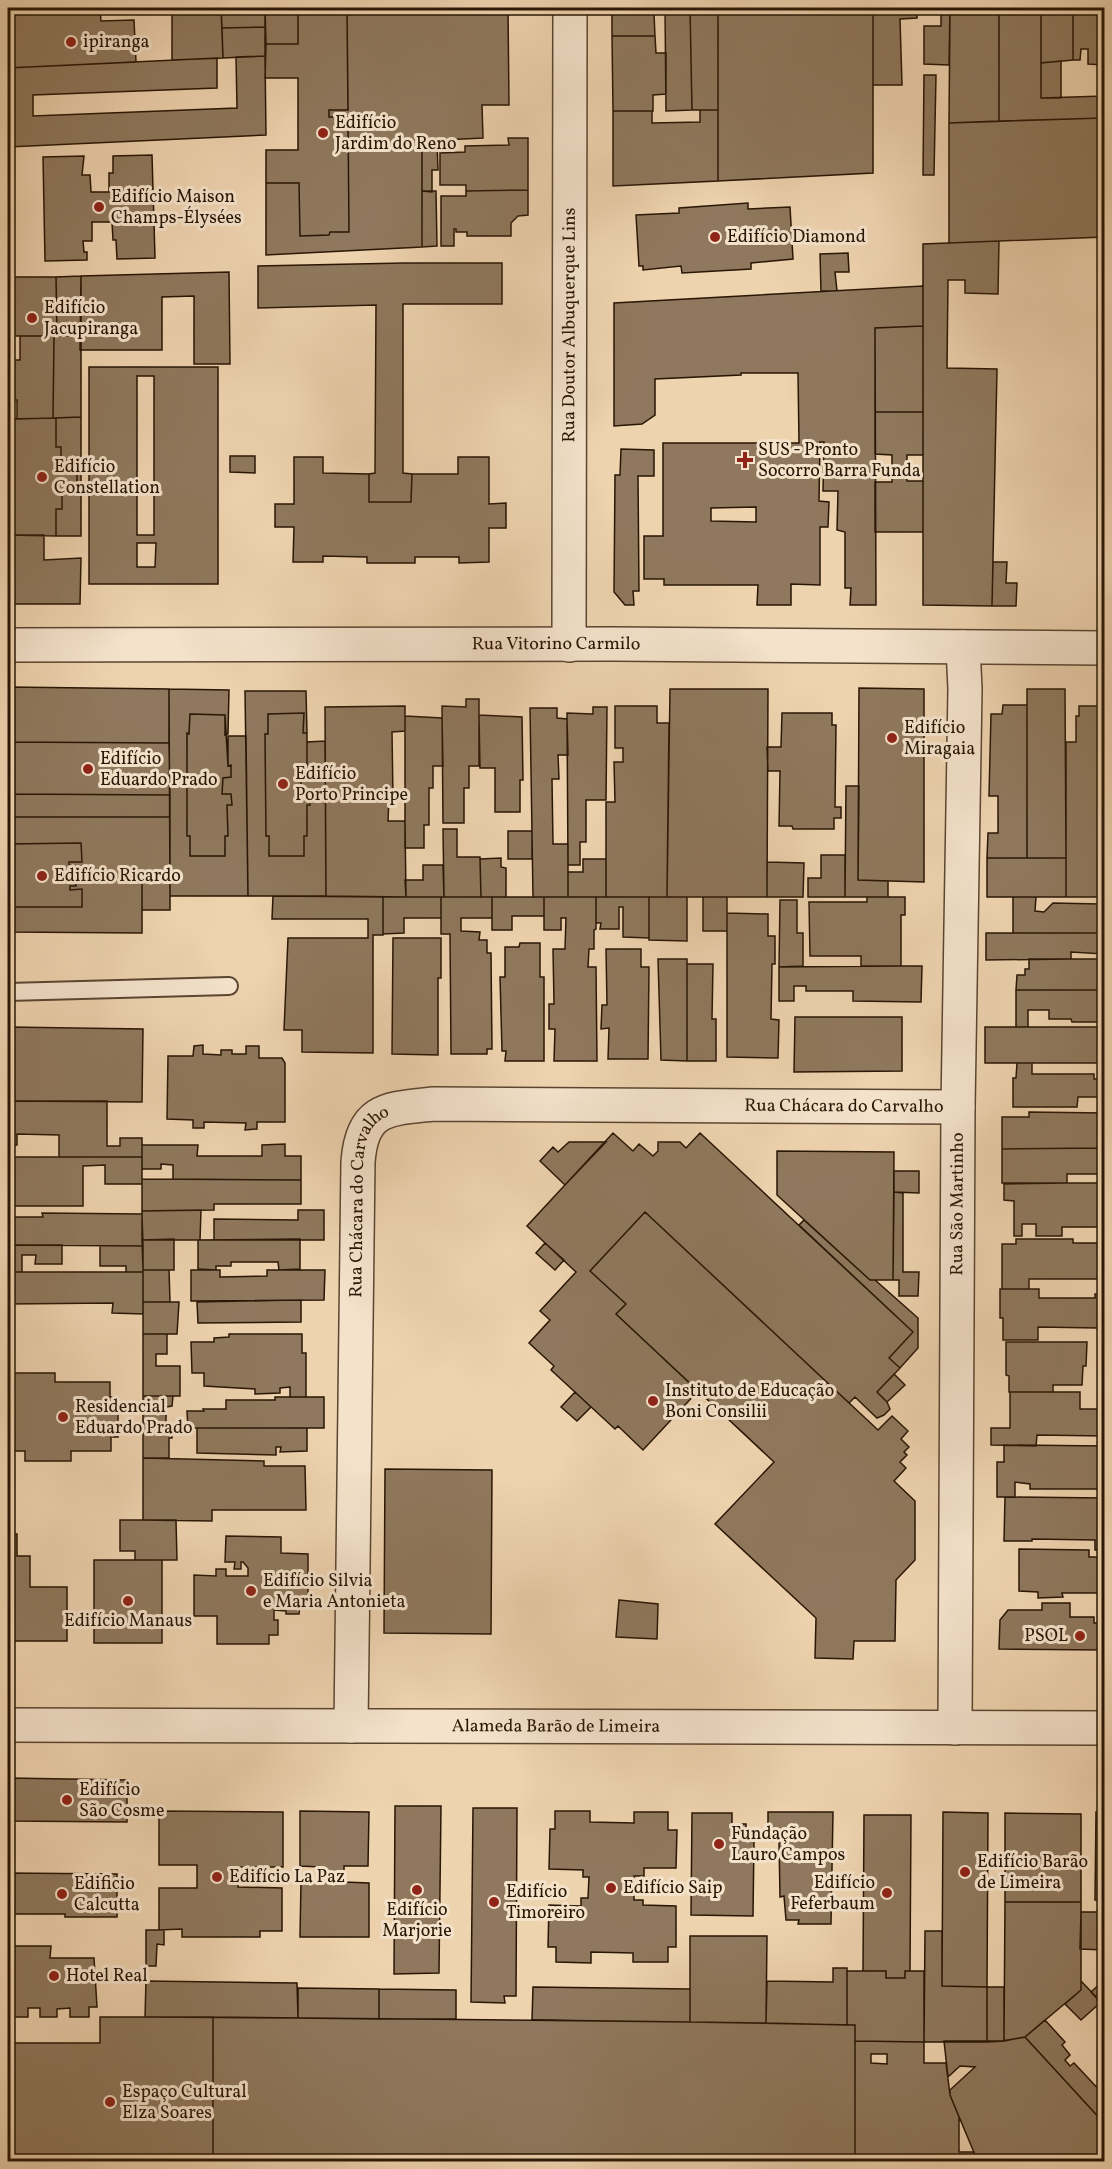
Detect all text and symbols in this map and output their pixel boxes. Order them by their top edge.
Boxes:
place label: ipiranga [83,30,150,55]
marker: ipiranga [64,35,78,49]
place label: Edifício Jardim do Reno [335,111,457,157]
marker: Edifício Jardim do Reno [316,126,330,140]
place label: Edifício Maison Champs-Élysées [111,185,242,231]
marker: Edifício Maison Champs-Élysées [92,200,106,214]
street label: Rua Doutor Albuquerque Lins [557,207,582,443]
place label: Edifício Diamond [727,225,866,250]
marker: Edifício Diamond [708,230,722,244]
place label: Edifício Jacupiranga [44,296,138,342]
marker: Edifício Jacupiranga [25,311,39,325]
place label: SUS - Pronto Socorro Barra Funda [758,438,921,484]
marker: SUS - Pronto Socorro Barra Funda [736,451,754,469]
place label: Edifício Constellation [54,455,160,501]
marker: Edifício Constellation [35,470,49,484]
street label: Rua Vitorino Carmilo [472,631,640,657]
place label: Edifício Miragaia [904,716,975,762]
marker: Edifício Miragaia [885,731,899,745]
place label: Edifício Eduardo Prado [100,747,218,793]
marker: Edifício Eduardo Prado [81,762,95,776]
place label: Edifício Porto Principe [295,762,408,808]
marker: Edifício Porto Principe [276,777,290,791]
place label: Edifício Ricardo [54,864,181,889]
marker: Edifício Ricardo [35,869,49,883]
street label: Rua Chácara do Carvalho [744,1093,944,1119]
street label: Rua Chácara do Carvalho [344,1099,393,1298]
street label: Rua São Martinho [945,1132,970,1276]
place label: Instituto de Educação Boni Consilii [665,1379,834,1425]
marker: Instituto de Educação Boni Consilii [646,1394,660,1408]
place label: Residencial Eduardo Prado [75,1395,193,1441]
marker: Residencial Eduardo Prado [56,1410,70,1424]
place label: Edifício Silvia e Maria Antonieta [263,1569,406,1615]
marker: Edifício Silvia e Maria Antonieta [244,1584,258,1598]
marker: Edifício Manaus [121,1594,135,1608]
place label: Edifício Manaus [64,1609,192,1634]
place label: PSOL [1024,1624,1068,1649]
marker: PSOL [1073,1629,1087,1643]
street label: Alameda Barão de Limeira [452,1714,660,1739]
place label: Edifício São Cosme [79,1778,165,1824]
marker: Edifício São Cosme [60,1793,74,1807]
place label: Fundação Lauro Campos [731,1822,845,1868]
marker: Fundação Lauro Campos [712,1837,726,1851]
place label: Edifício Barão de Limeira [977,1850,1088,1896]
place label: Edifício La Paz [229,1865,345,1890]
marker: Edifício Barão de Limeira [958,1865,972,1879]
marker: Edifício La Paz [210,1870,224,1884]
place label: Edifício Feferbaum [790,1871,875,1917]
place label: Edificio Calcutta [74,1872,140,1918]
place label: Edifício Saip [623,1876,723,1901]
place label: Edifício Timoreiro [506,1880,585,1926]
marker: Edifício Saip [604,1881,618,1895]
marker: Edifício Marjorie [410,1883,424,1897]
marker: Edifício Feferbaum [880,1886,894,1900]
marker: Edificio Calcutta [55,1887,69,1901]
marker: Edifício Timoreiro [487,1895,501,1909]
place label: Edifício Marjorie [382,1898,452,1944]
place label: Hotel Real [66,1964,148,1989]
marker: Hotel Real [47,1969,61,1983]
place label: Espaço Cultural Elza Soares [122,2080,247,2126]
marker: Espaço Cultural Elza Soares [103,2095,117,2109]

